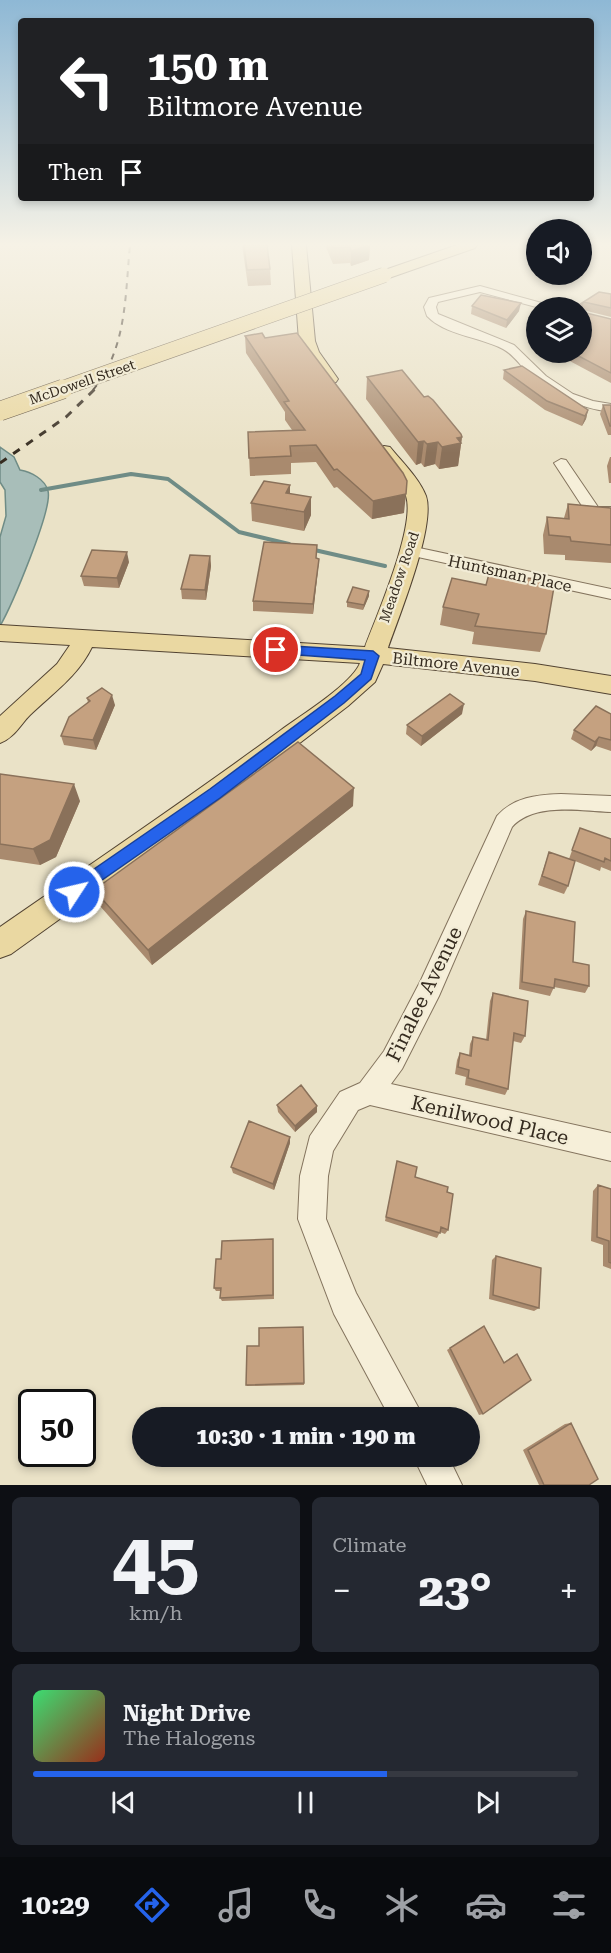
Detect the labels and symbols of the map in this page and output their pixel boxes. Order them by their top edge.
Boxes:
street label: McDowell Street [27,356,137,408]
street label: Meadow Road [376,529,422,625]
street label: Huntsman Place [446,551,574,596]
pin [250,624,301,675]
street label: Biltmore Avenue [391,648,521,681]
position arrow [42,860,106,924]
street label: Finalee Avenue [381,923,467,1065]
street label: Kenilwood Place [409,1090,571,1150]
speed limit sign: 50 [18,1389,96,1467]

